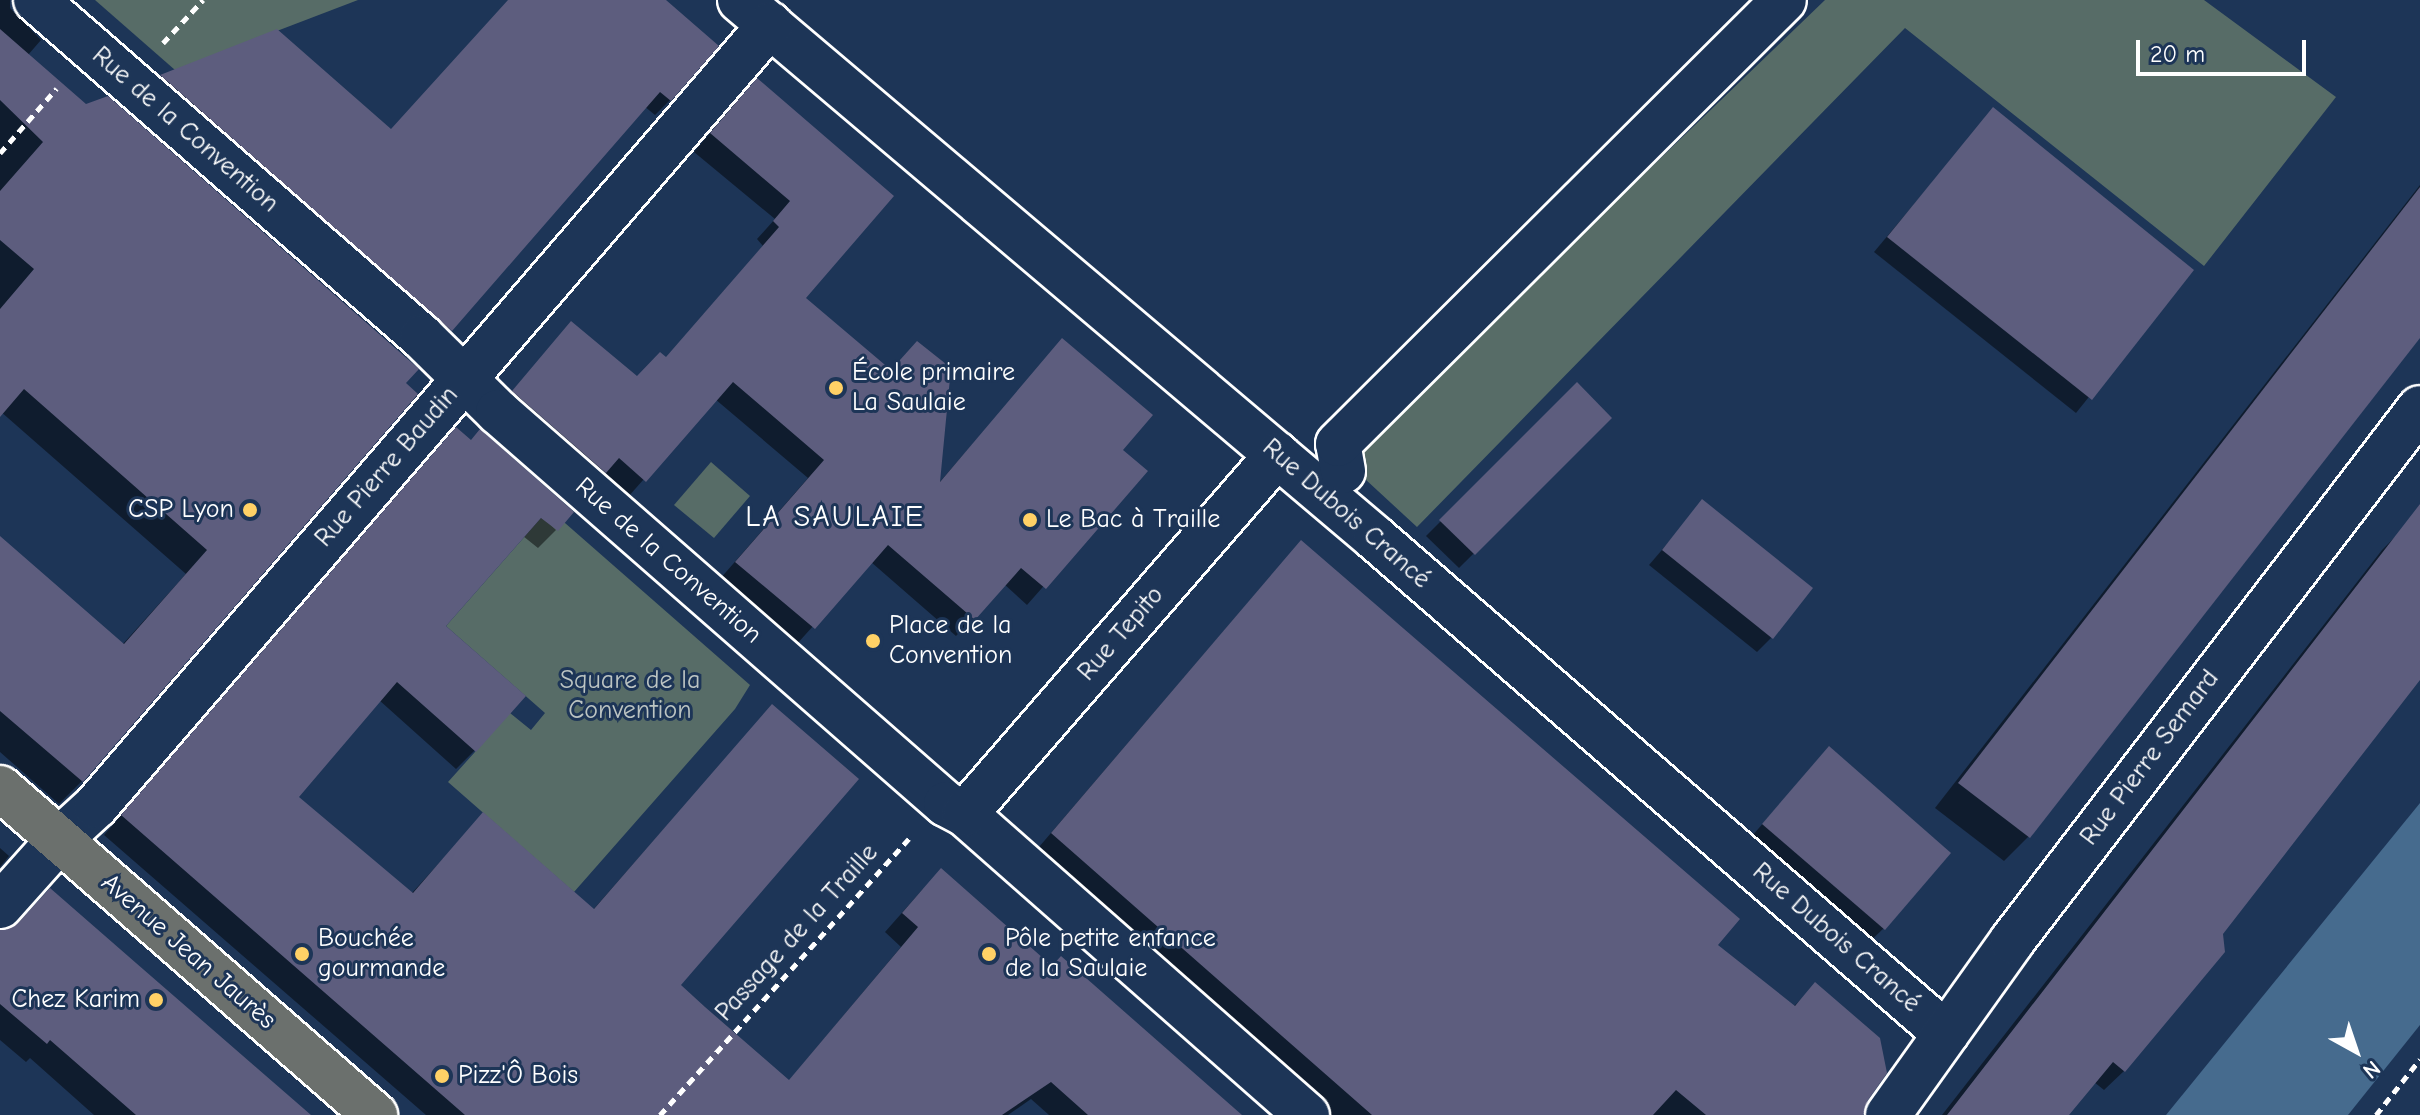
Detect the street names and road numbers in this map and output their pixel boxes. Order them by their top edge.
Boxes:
street label: Rue de la Convention [85,40,285,220]
street label: Rue Pierre Baudin [309,380,465,554]
street label: Rue Dubois Crancé [1256,433,1436,595]
street label: Rue de la Convention [568,471,768,651]
street label: Rue Tepito [1071,580,1171,688]
street label: Rue Pierre Semard [2074,664,2226,852]
street label: Passage de la Traille [709,838,885,1028]
street label: Rue Dubois Crancé [1746,857,1926,1019]
street label: Avenue Jean Jaurès [94,868,282,1036]

